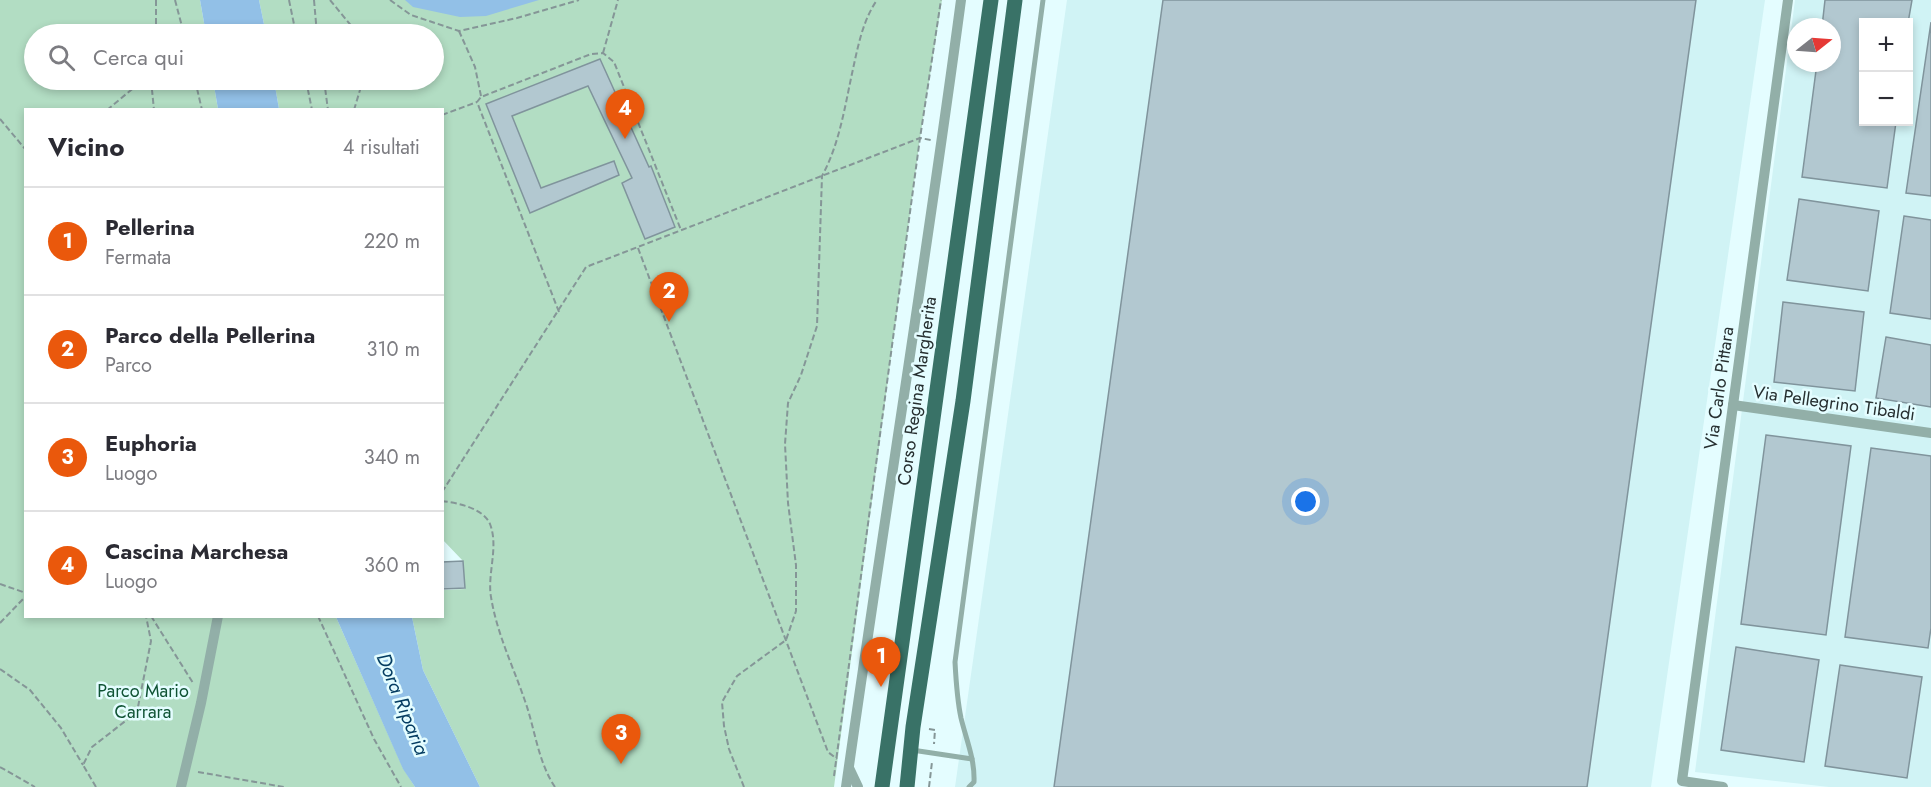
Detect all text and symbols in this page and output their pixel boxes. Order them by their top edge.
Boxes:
north arrow [1787,18,1841,72]
map controls [1859,18,1913,126]
button: + [1859,18,1913,72]
search box [24,24,444,90]
icon: search [45,41,78,74]
text: Cerca qui [93,41,184,73]
button: − [1859,72,1913,126]
pin: 4 [606,90,644,139]
text: Vicino [48,128,125,166]
text: 4 risultati [343,133,420,162]
text: Pellerina [105,211,195,243]
text: 1 [62,227,73,256]
text: 220 m [364,227,420,256]
text: Fermata [105,243,171,272]
pin: 2 [650,272,688,322]
street label: Corso Regina Margherita [891,295,943,487]
text: Parco della Pellerina [105,319,315,351]
street label: Via Carlo Pittara [1698,325,1740,451]
text: 2 [61,335,74,364]
text: 310 m [366,335,420,364]
text: Parco [105,351,152,380]
street label: Via Pellegrino Tibaldi [1751,379,1917,427]
text: Euphoria [105,427,197,459]
text: 3 [61,443,74,472]
text: 340 m [364,443,420,472]
text: Luogo [105,459,157,488]
your location [1291,487,1320,516]
text: Cascina Marchesa [105,535,288,567]
text: 4 [61,551,74,580]
text: 360 m [364,551,420,580]
text: Luogo [105,567,157,596]
pin: 1 [862,638,900,687]
water label: Dora Riparia [369,649,436,760]
park label: Parco Mario Carrara [97,678,189,725]
pin: 3 [602,714,640,764]

